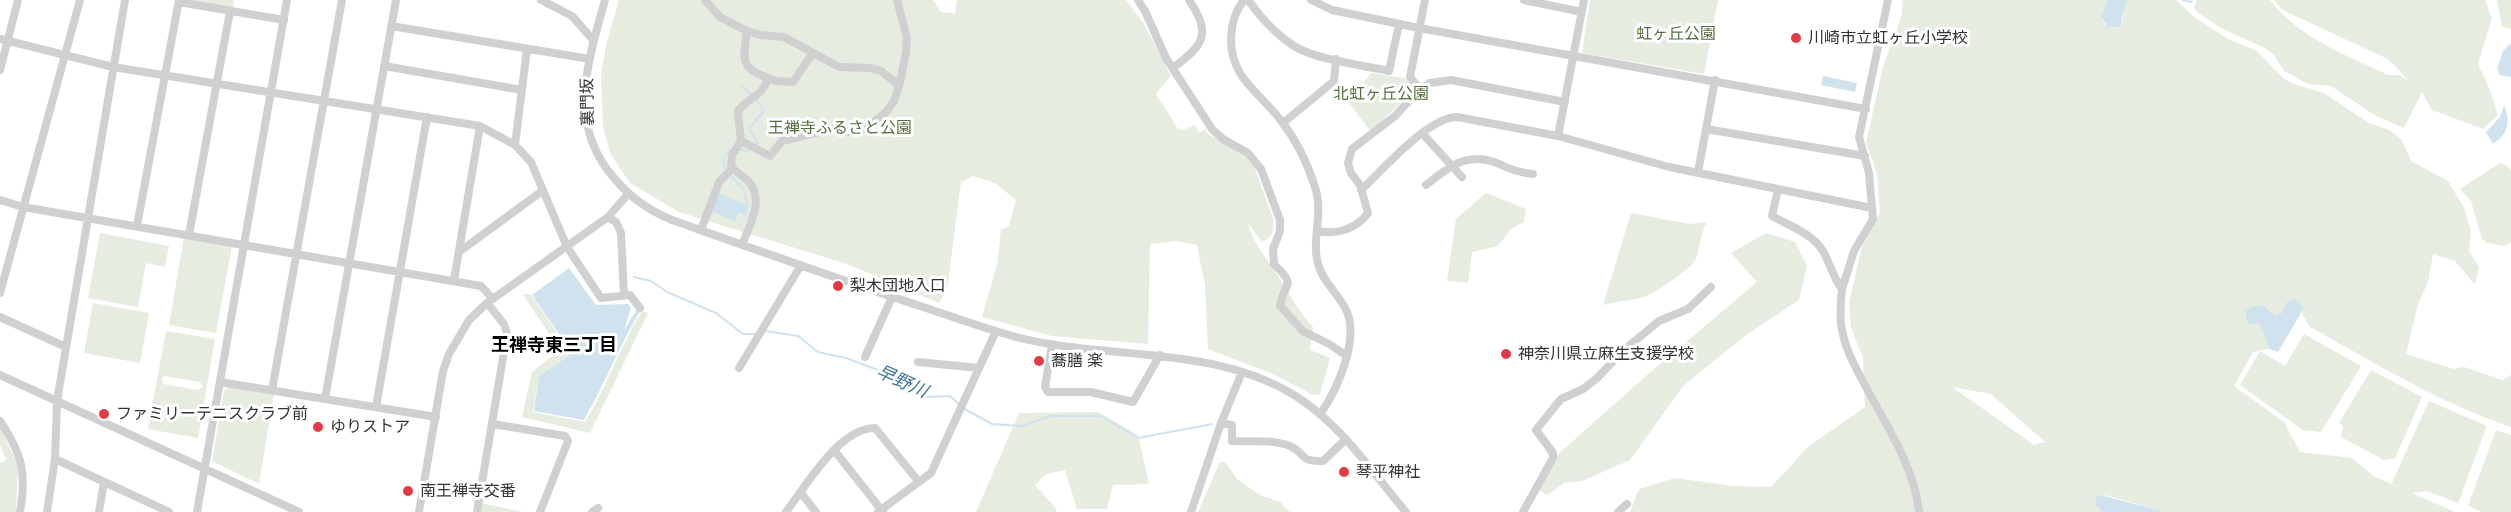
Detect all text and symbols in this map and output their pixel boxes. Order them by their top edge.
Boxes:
park label: 虹ヶ丘公園 [1636,24,1716,44]
place label: 川崎市立虹ヶ丘小学校 [1808,28,1968,48]
marker: 川崎市立虹ヶ丘小学校 [1789,31,1803,45]
street label: 裏門坂 [578,78,598,126]
park label: 北虹ヶ丘公園 [1333,84,1429,104]
park label: 王禅寺ふるさと公園 [768,118,912,138]
place label: 梨木団地入口 [850,276,946,296]
marker: 梨木団地入口 [831,279,845,293]
district label: 王禅寺東三丁目 [491,335,617,357]
place label: 神奈川県立麻生支援学校 [1518,344,1694,364]
marker: 神奈川県立麻生支援学校 [1499,347,1513,361]
place label: 蕎膳 楽 [1051,351,1103,371]
marker: 蕎膳 楽 [1032,354,1046,368]
water label: 早野川 [873,361,931,403]
place label: ファミリーテニスクラブ前 [116,404,308,424]
marker: ファミリーテニスクラブ前 [97,407,111,421]
place label: ゆりストア [330,417,410,437]
marker: ゆりストア [311,420,325,434]
place label: 琴平神社 [1356,462,1420,482]
marker: 琴平神社 [1337,465,1351,479]
place label: 南王禅寺交番 [420,481,516,501]
marker: 南王禅寺交番 [401,484,415,498]

